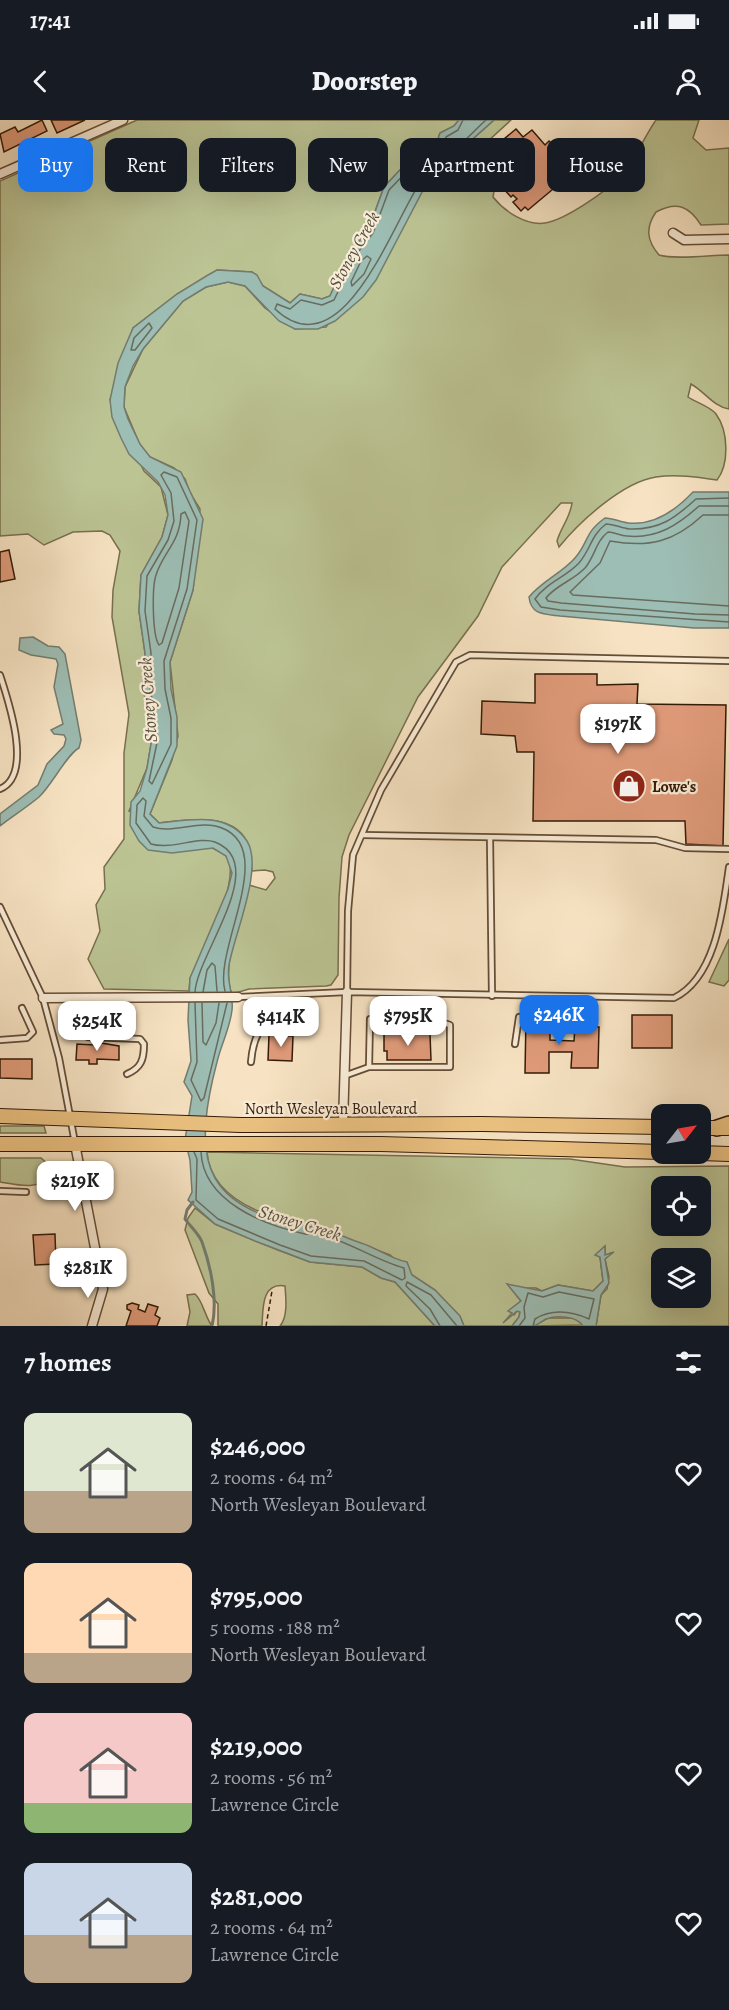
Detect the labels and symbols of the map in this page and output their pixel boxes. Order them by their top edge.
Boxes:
water label: Stoney Creek [323,207,385,293]
water label: Stoney Creek [133,657,163,743]
pin: $197K [576,704,660,755]
shop icon: Lowe's [611,768,647,804]
place label: Lowe's [652,776,696,798]
pin: $246K [517,995,601,1046]
pin: $795K [366,996,450,1047]
pin: $414K [239,997,323,1048]
pin: $254K [55,1001,139,1052]
street label: North Wesleyan Boulevard [245,1098,418,1120]
north arrow [651,1104,711,1164]
pin: $219K [33,1161,117,1212]
water label: Stoney Creek [256,1199,344,1247]
pin: $281K [46,1248,130,1299]

